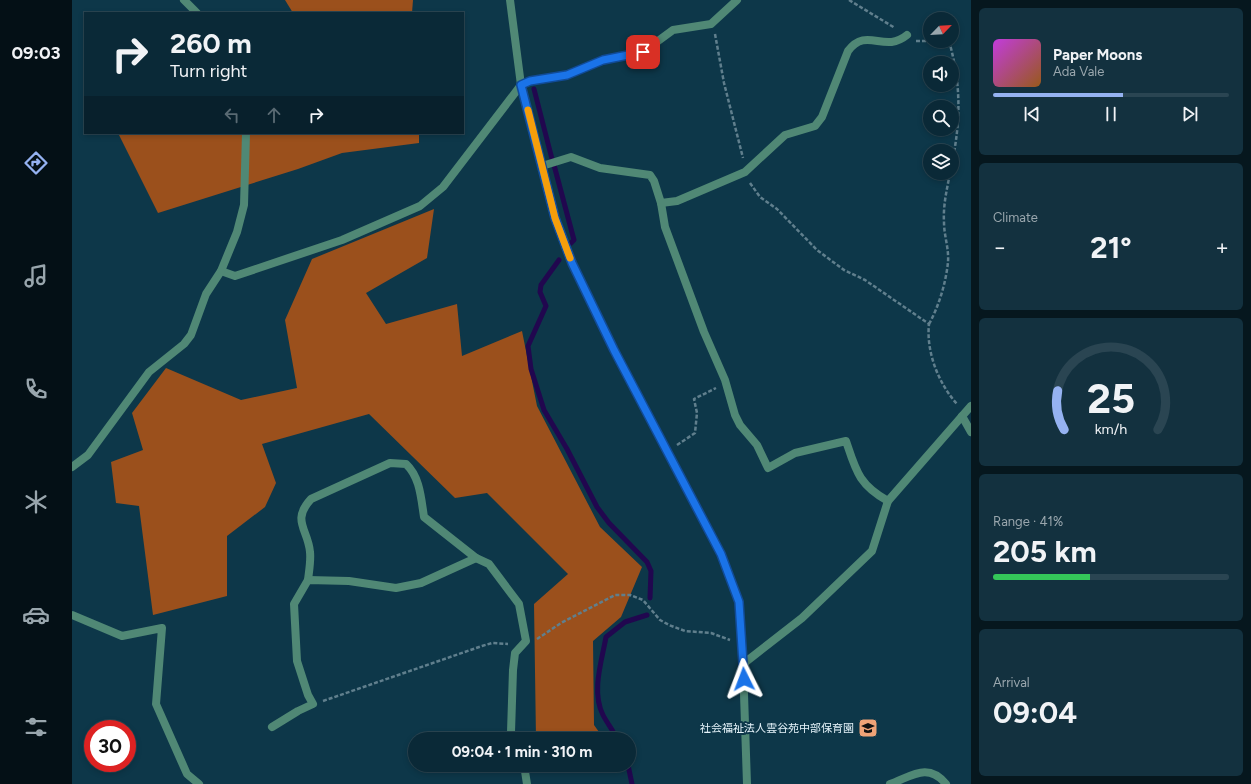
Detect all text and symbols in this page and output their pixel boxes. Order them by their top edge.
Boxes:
north arrow [923,12,959,48]
map controls [923,12,959,180]
text: 260 m [170,26,252,60]
icon: right [104,28,156,80]
pin [626,35,660,69]
icon: arrive [632,41,654,63]
text: 09:03 [11,42,61,64]
text: Paper Moons [1053,46,1142,64]
button: sound [923,56,959,92]
text: Turn right [170,60,247,82]
text: Ada Vale [1053,64,1104,79]
button: search [923,100,959,136]
icon: previous [1021,103,1043,125]
icon: pause [1100,103,1122,125]
icon: next [1179,103,1201,125]
icon: left [221,104,243,126]
icon: ahead [263,104,285,126]
icon: right [305,104,327,126]
button: layers [923,144,959,180]
icon: directions [22,149,50,177]
text: Climate [993,210,1038,225]
text: 21° [1090,229,1132,266]
text: − [993,234,1007,261]
text: + [1215,234,1229,261]
icon: music [22,262,50,290]
text: 25 [1087,373,1135,423]
icon: phone [22,375,50,403]
text: km/h [1095,420,1127,438]
icon: climate [22,488,50,516]
text: Range · 41% [993,514,1063,529]
text: 205 km [993,533,1097,570]
icon: car [22,601,50,629]
position arrow [723,658,765,700]
text: Arrival [993,675,1030,690]
text: 09:04 [993,694,1077,731]
icon: filters [22,713,50,741]
school or university icon: 社会福祉法人雲谷苑中部保育園 [857,717,879,739]
speed limit sign: 30 [84,720,136,772]
place label: 社会福祉法人雲谷苑中部保育園 [700,722,854,735]
text: 09:04 · 1 min · 310 m [452,743,592,761]

